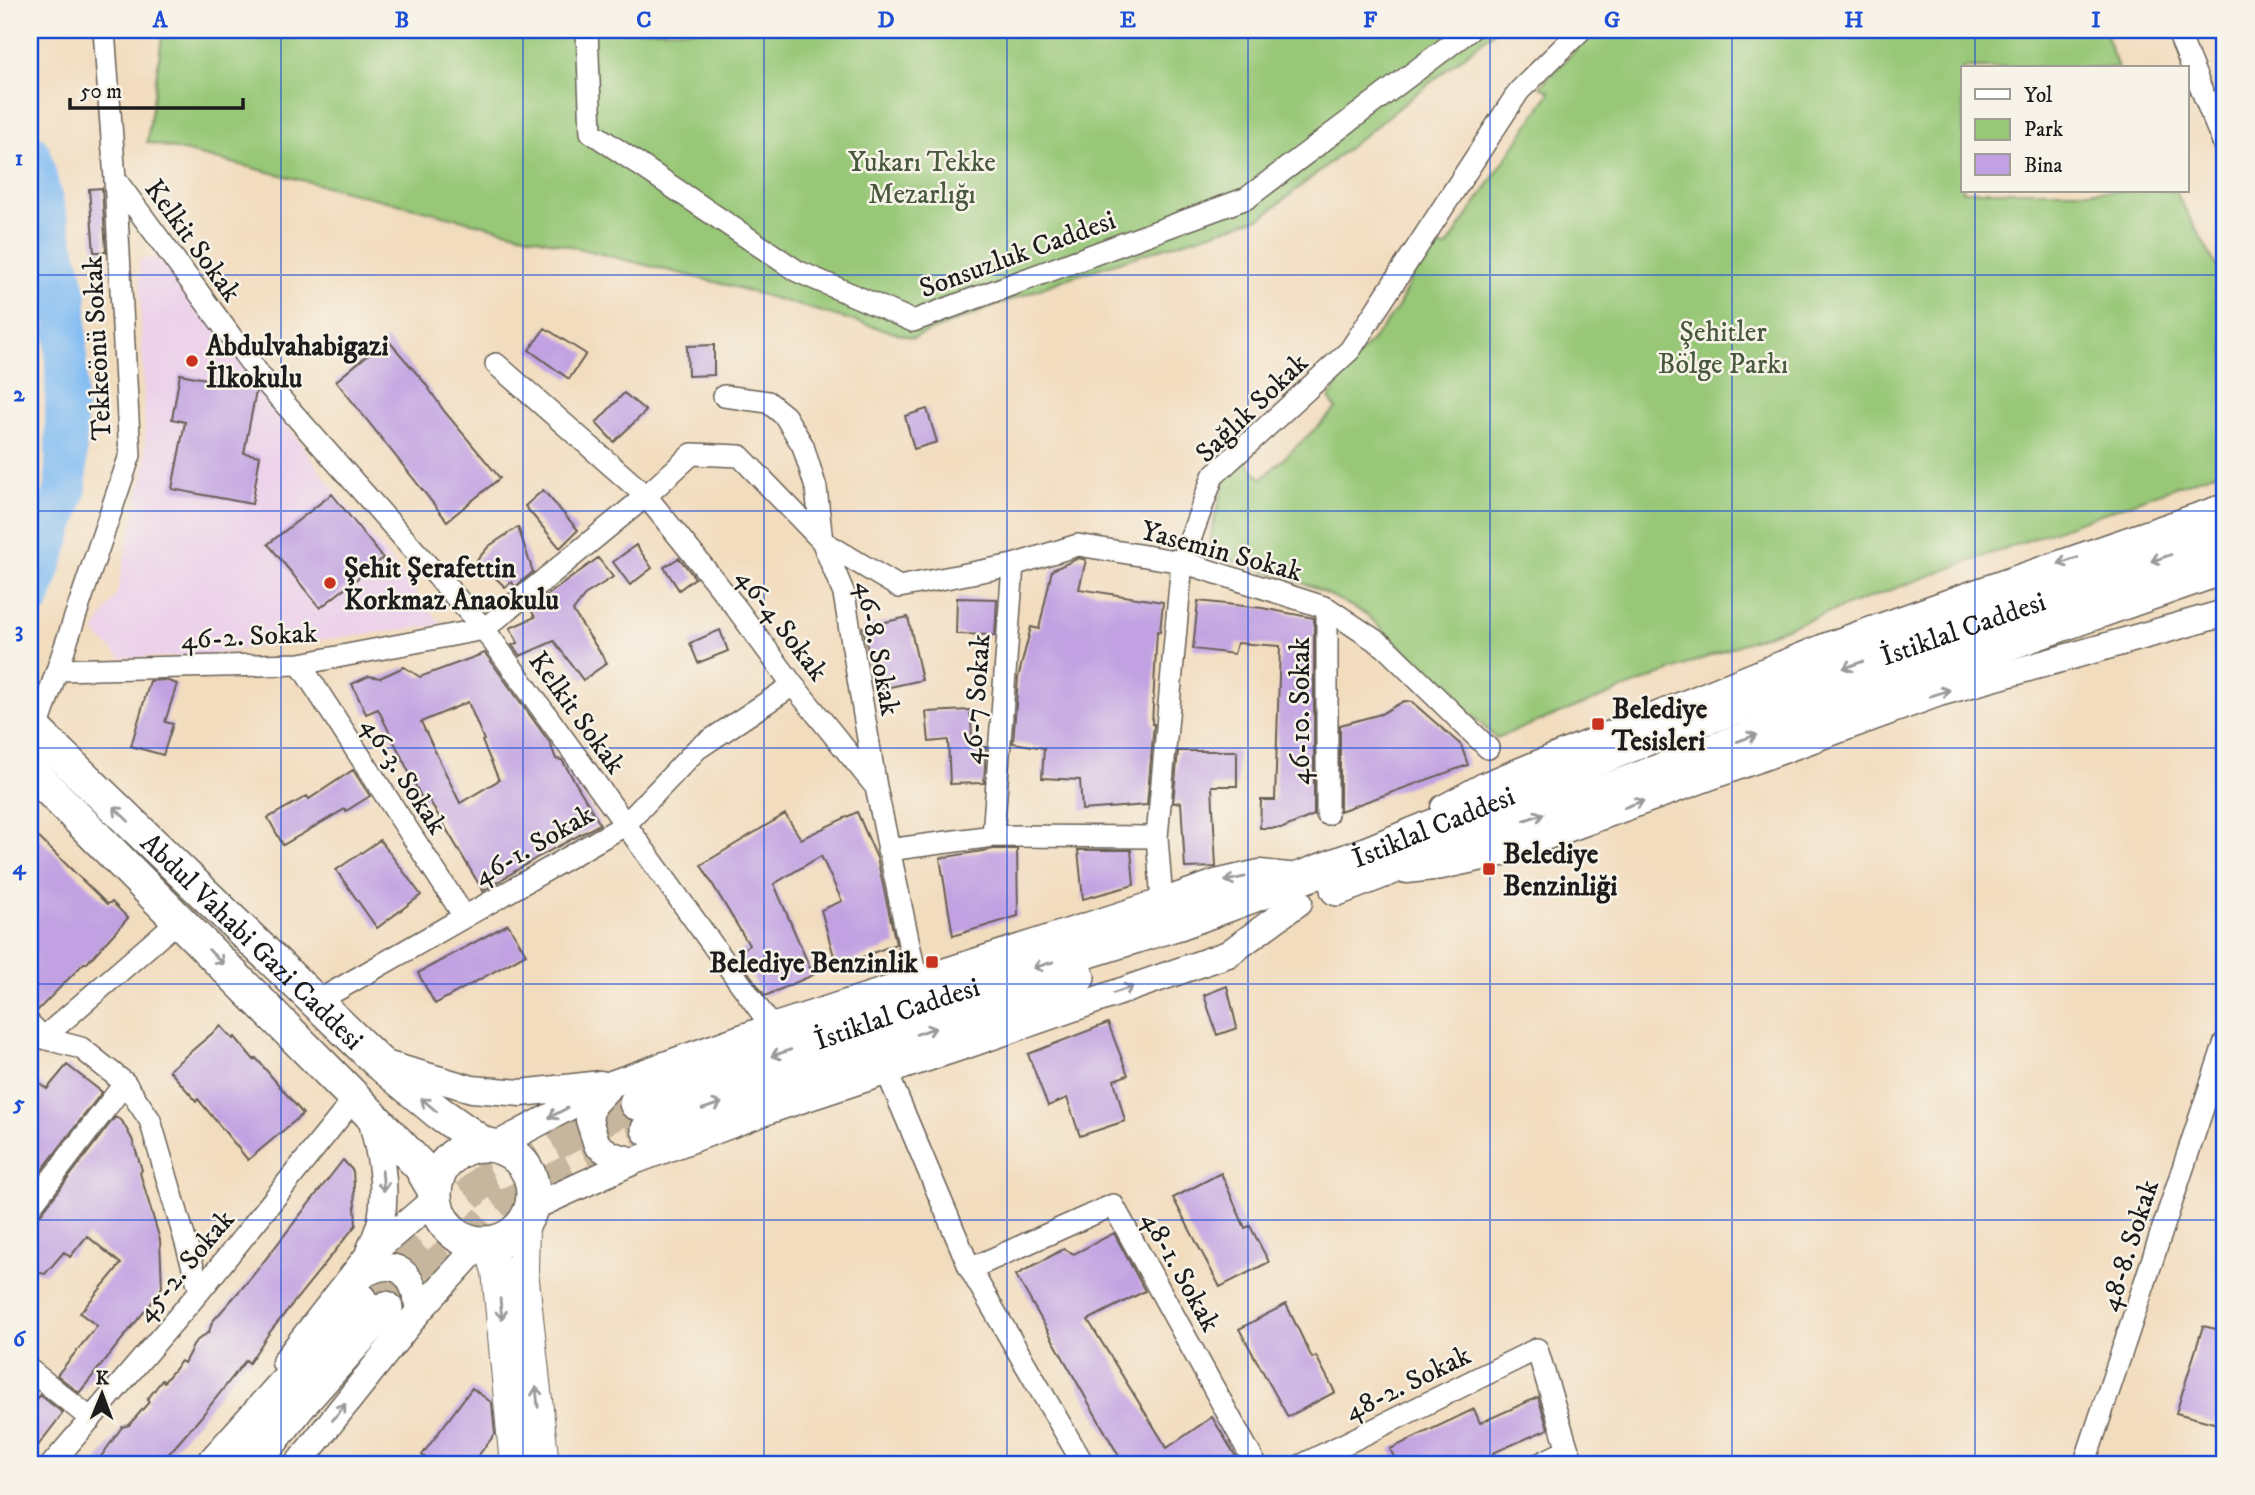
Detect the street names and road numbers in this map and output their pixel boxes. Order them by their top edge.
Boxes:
street label: Kelkit Sokak [137,173,249,309]
street label: Sonsuzluk Caddesi [915,203,1120,306]
street label: Tekkeönü Sokak [75,255,120,441]
street label: Sağlık Sokak [1188,346,1316,471]
street label: Yasemin Sokak [1137,513,1306,590]
street label: 46-4 Sokak [728,562,836,688]
street label: 46-8. Sokak [847,578,908,719]
street label: İstiklal Caddesi [1876,584,2051,674]
street label: 46-2. Sokak [180,615,318,658]
street label: 46-7 Sokak [954,633,999,766]
street label: 46-10. Sokak [1283,637,1318,785]
street label: Kelkit Sokak [521,645,633,781]
street label: 46-3. Sokak [353,711,455,841]
street label: İstiklal Caddesi [1348,779,1520,876]
street label: 46-1. Sokak [467,797,600,894]
street label: Abdul Vahabi Gazi Caddesi [133,826,371,1058]
street label: İstiklal Caddesi [810,970,984,1058]
street label: 48-8. Sokak [2092,1175,2167,1316]
street label: 45-2. Sokak [128,1203,242,1329]
street label: 48-1. Sokak [1133,1205,1228,1338]
street label: 48-2. Sokak [1339,1338,1477,1429]

